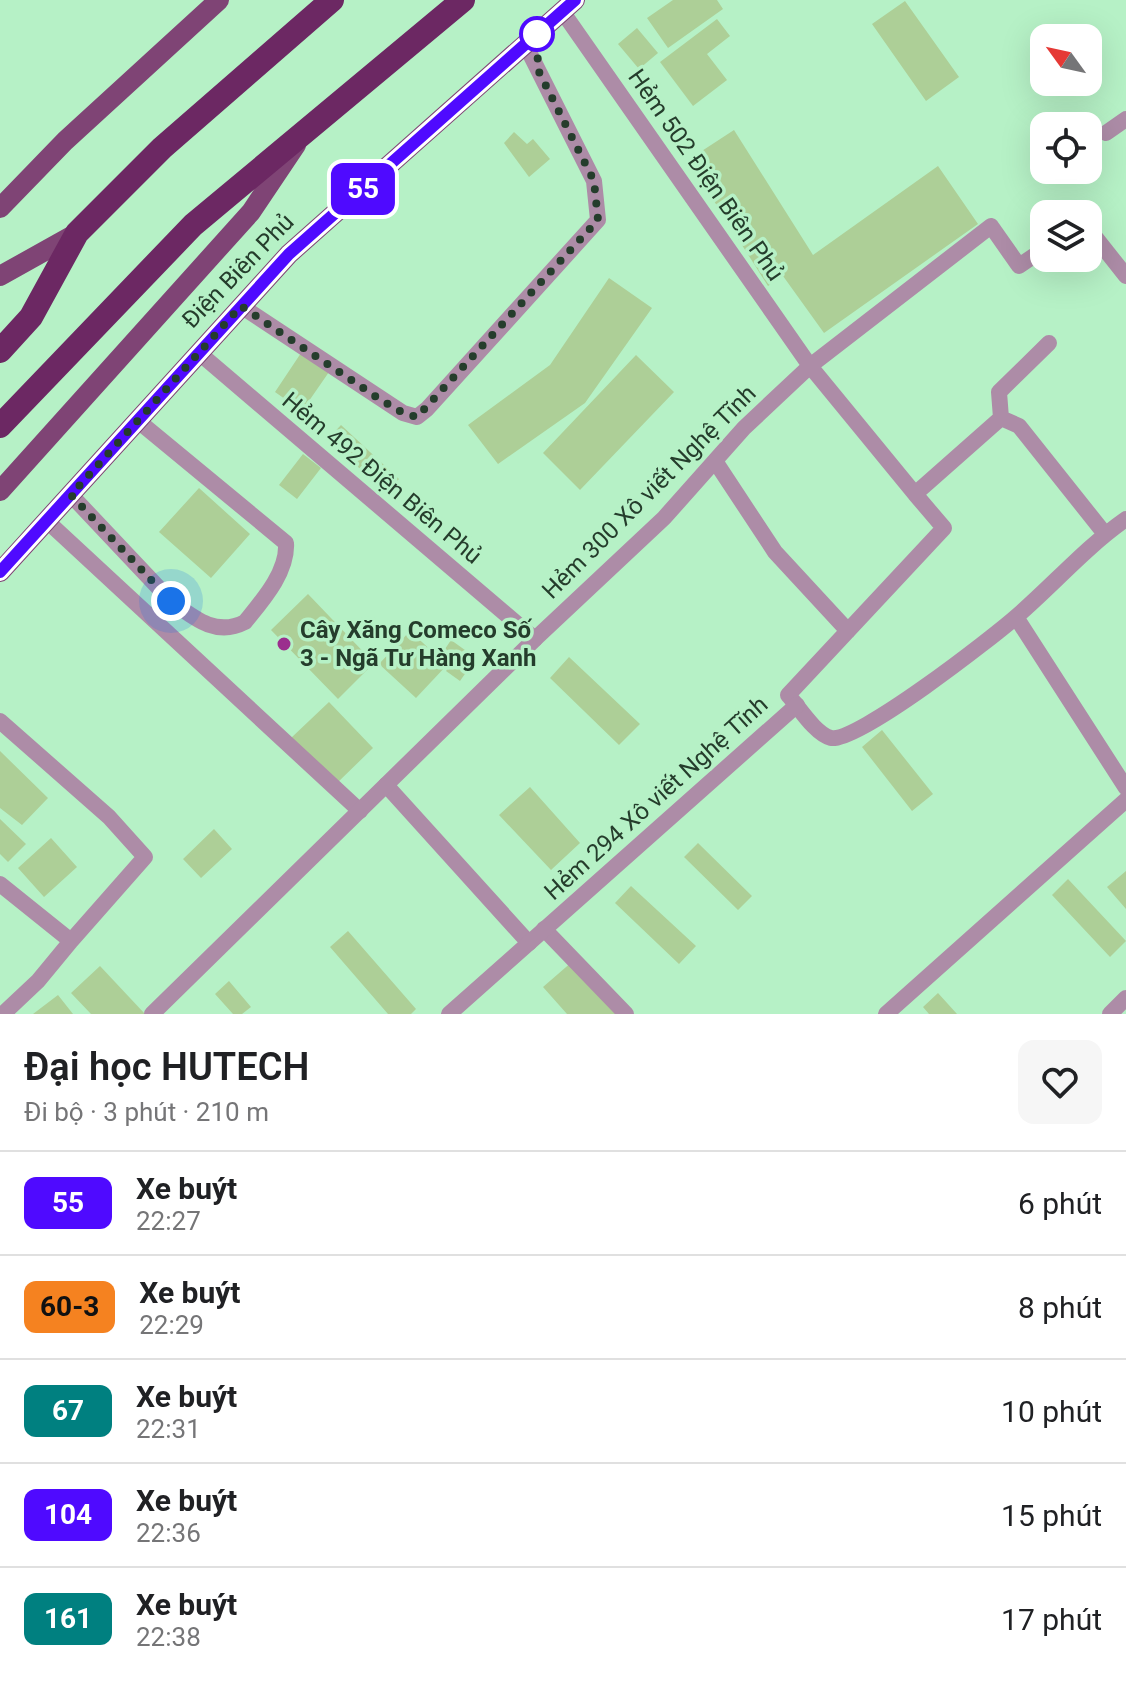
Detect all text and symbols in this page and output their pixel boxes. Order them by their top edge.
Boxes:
unlabelled marker [520,17,554,51]
north arrow [1030,24,1102,96]
map controls [1030,24,1102,272]
street label: Hẻm 502 Điện Biên Phủ [622,64,790,286]
button: locate [1030,112,1102,184]
line badge: 55 [327,163,399,215]
text: 55 [347,172,379,205]
button: layers [1030,200,1102,272]
street label: Điện Biên Phủ [176,208,300,334]
street label: Hẻm 300 Xô viết Nghệ Tĩnh [536,379,762,605]
street label: Hẻm 492 Điện Biên Phủ [277,386,487,570]
your location [151,581,191,621]
place label: Cây Xăng Comeco Số 3 - Ngã Tư Hàng Xanh [300,616,536,672]
marker: Cây Xăng Comeco Số 3 - Ngã Tư Hàng Xanh [275,635,293,653]
street label: Hẻm 294 Xô viết Nghệ Tĩnh [539,690,773,906]
button: heart [1018,1040,1102,1124]
text: Đại học HUTECH [24,1045,309,1089]
text: Đi bộ · 3 phút · 210 m [24,1097,269,1127]
text: Xe buýt [136,1171,237,1206]
text: 55 [52,1186,84,1219]
text: 6 phút [1018,1186,1102,1221]
text: 22:27 [136,1206,201,1236]
text: Xe buýt [139,1275,240,1310]
text: 60-3 [40,1290,99,1323]
text: 8 phút [1018,1290,1102,1325]
text: 22:29 [139,1310,204,1340]
text: Xe buýt [136,1379,237,1414]
text: 67 [52,1394,84,1427]
text: 10 phút [1001,1394,1102,1429]
text: 22:31 [136,1414,201,1444]
text: Xe buýt [136,1483,237,1518]
text: 104 [44,1498,92,1531]
text: 15 phút [1001,1498,1102,1533]
text: 22:36 [136,1518,201,1548]
text: Xe buýt [136,1587,237,1622]
text: 161 [44,1602,92,1635]
text: 17 phút [1001,1602,1102,1637]
text: 22:38 [136,1622,201,1652]

